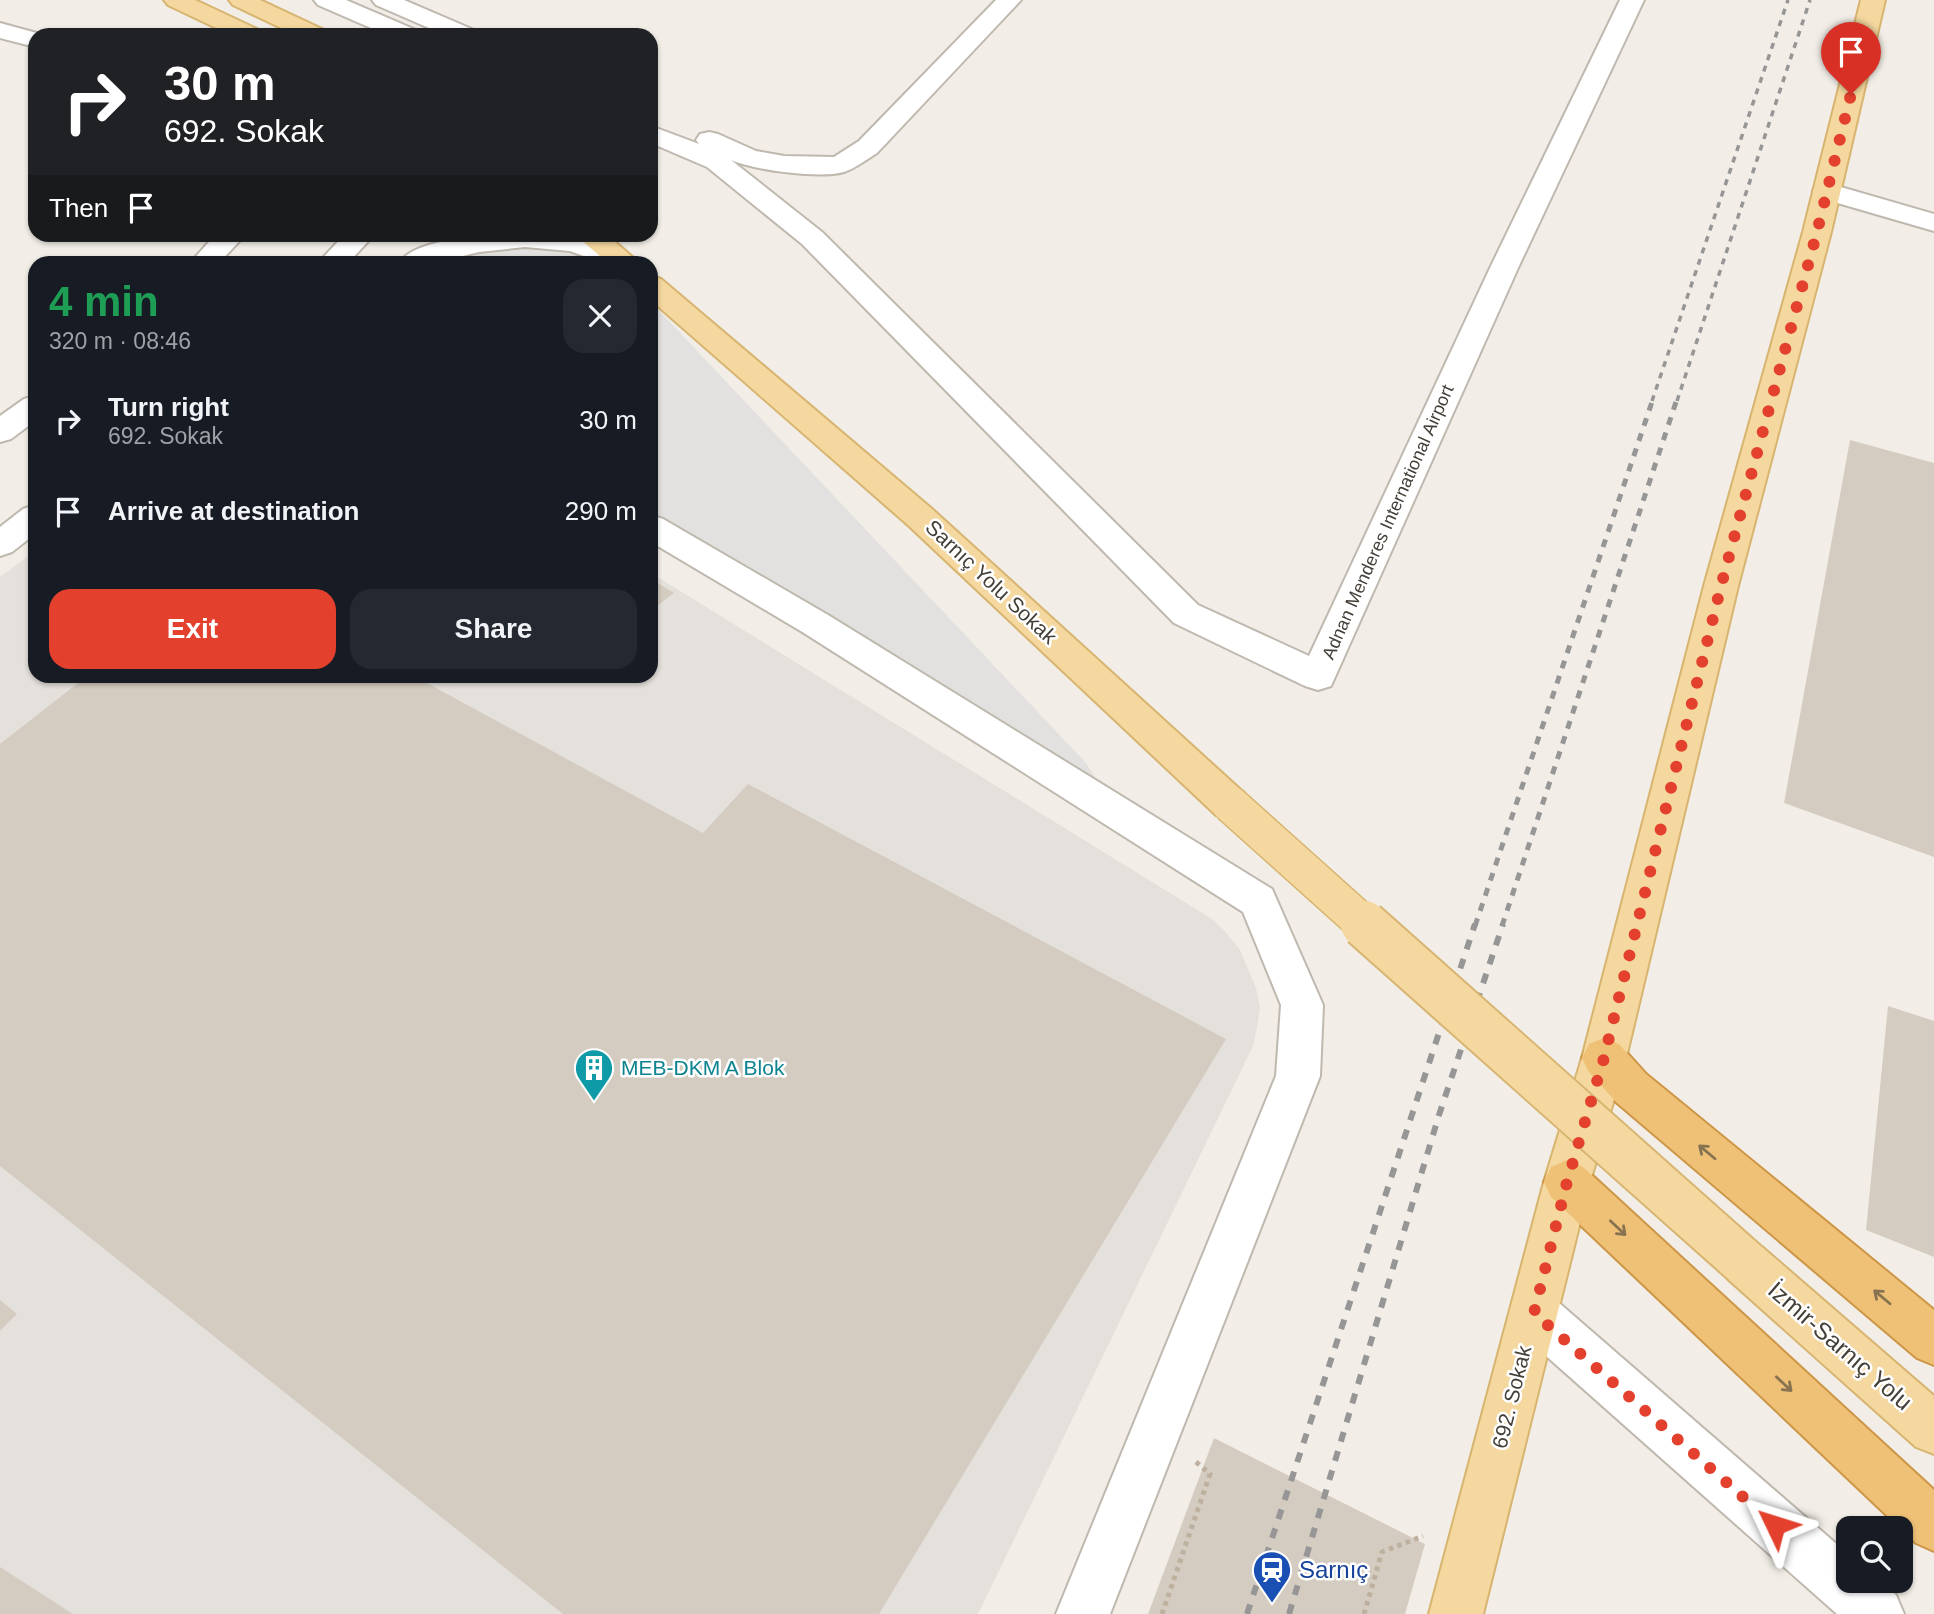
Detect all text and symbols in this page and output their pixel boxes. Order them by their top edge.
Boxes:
pin [1821,22,1881,94]
icon: arrive [1832,33,1870,71]
icon: right [49,56,140,147]
text: 30 m [164,56,276,110]
text: 692. Sokak [164,113,324,149]
icon: arrive [122,189,160,227]
text: Then [49,193,108,223]
text: 4 min [49,278,159,325]
button: close [563,279,637,353]
text: 320 m · 08:46 [49,328,191,354]
street label: Adnan Menderes International Airport [1318,382,1458,662]
text: Turn right [108,392,229,422]
icon: right [49,402,87,440]
text: 30 m [579,405,637,435]
text: 692. Sokak [108,423,223,449]
icon: arrive [49,493,87,531]
text: Arrive at destination [108,496,359,526]
text: 290 m [565,496,637,526]
street label: Sarnıç Yolu Sokak [921,515,1062,649]
button: Exit [49,589,336,669]
button: Share [350,589,637,669]
building icon: MEB-DKM A Blok [573,1047,615,1102]
place label: MEB-DKM A Blok [621,1056,785,1079]
one-way arrow [1698,1144,1716,1160]
one-way arrow [1609,1220,1627,1236]
street label: İzmir-Sarnıç Yolu [1763,1276,1918,1415]
one-way arrow [1873,1290,1891,1305]
street label: 692. Sokak [1488,1343,1536,1451]
one-way arrow [1775,1375,1792,1392]
position arrow [1738,1488,1812,1562]
map controls [1836,1516,1913,1593]
button: search [1836,1516,1913,1593]
station icon: Sarnıç [1251,1549,1293,1604]
place label: Sarnıç [1299,1556,1368,1583]

